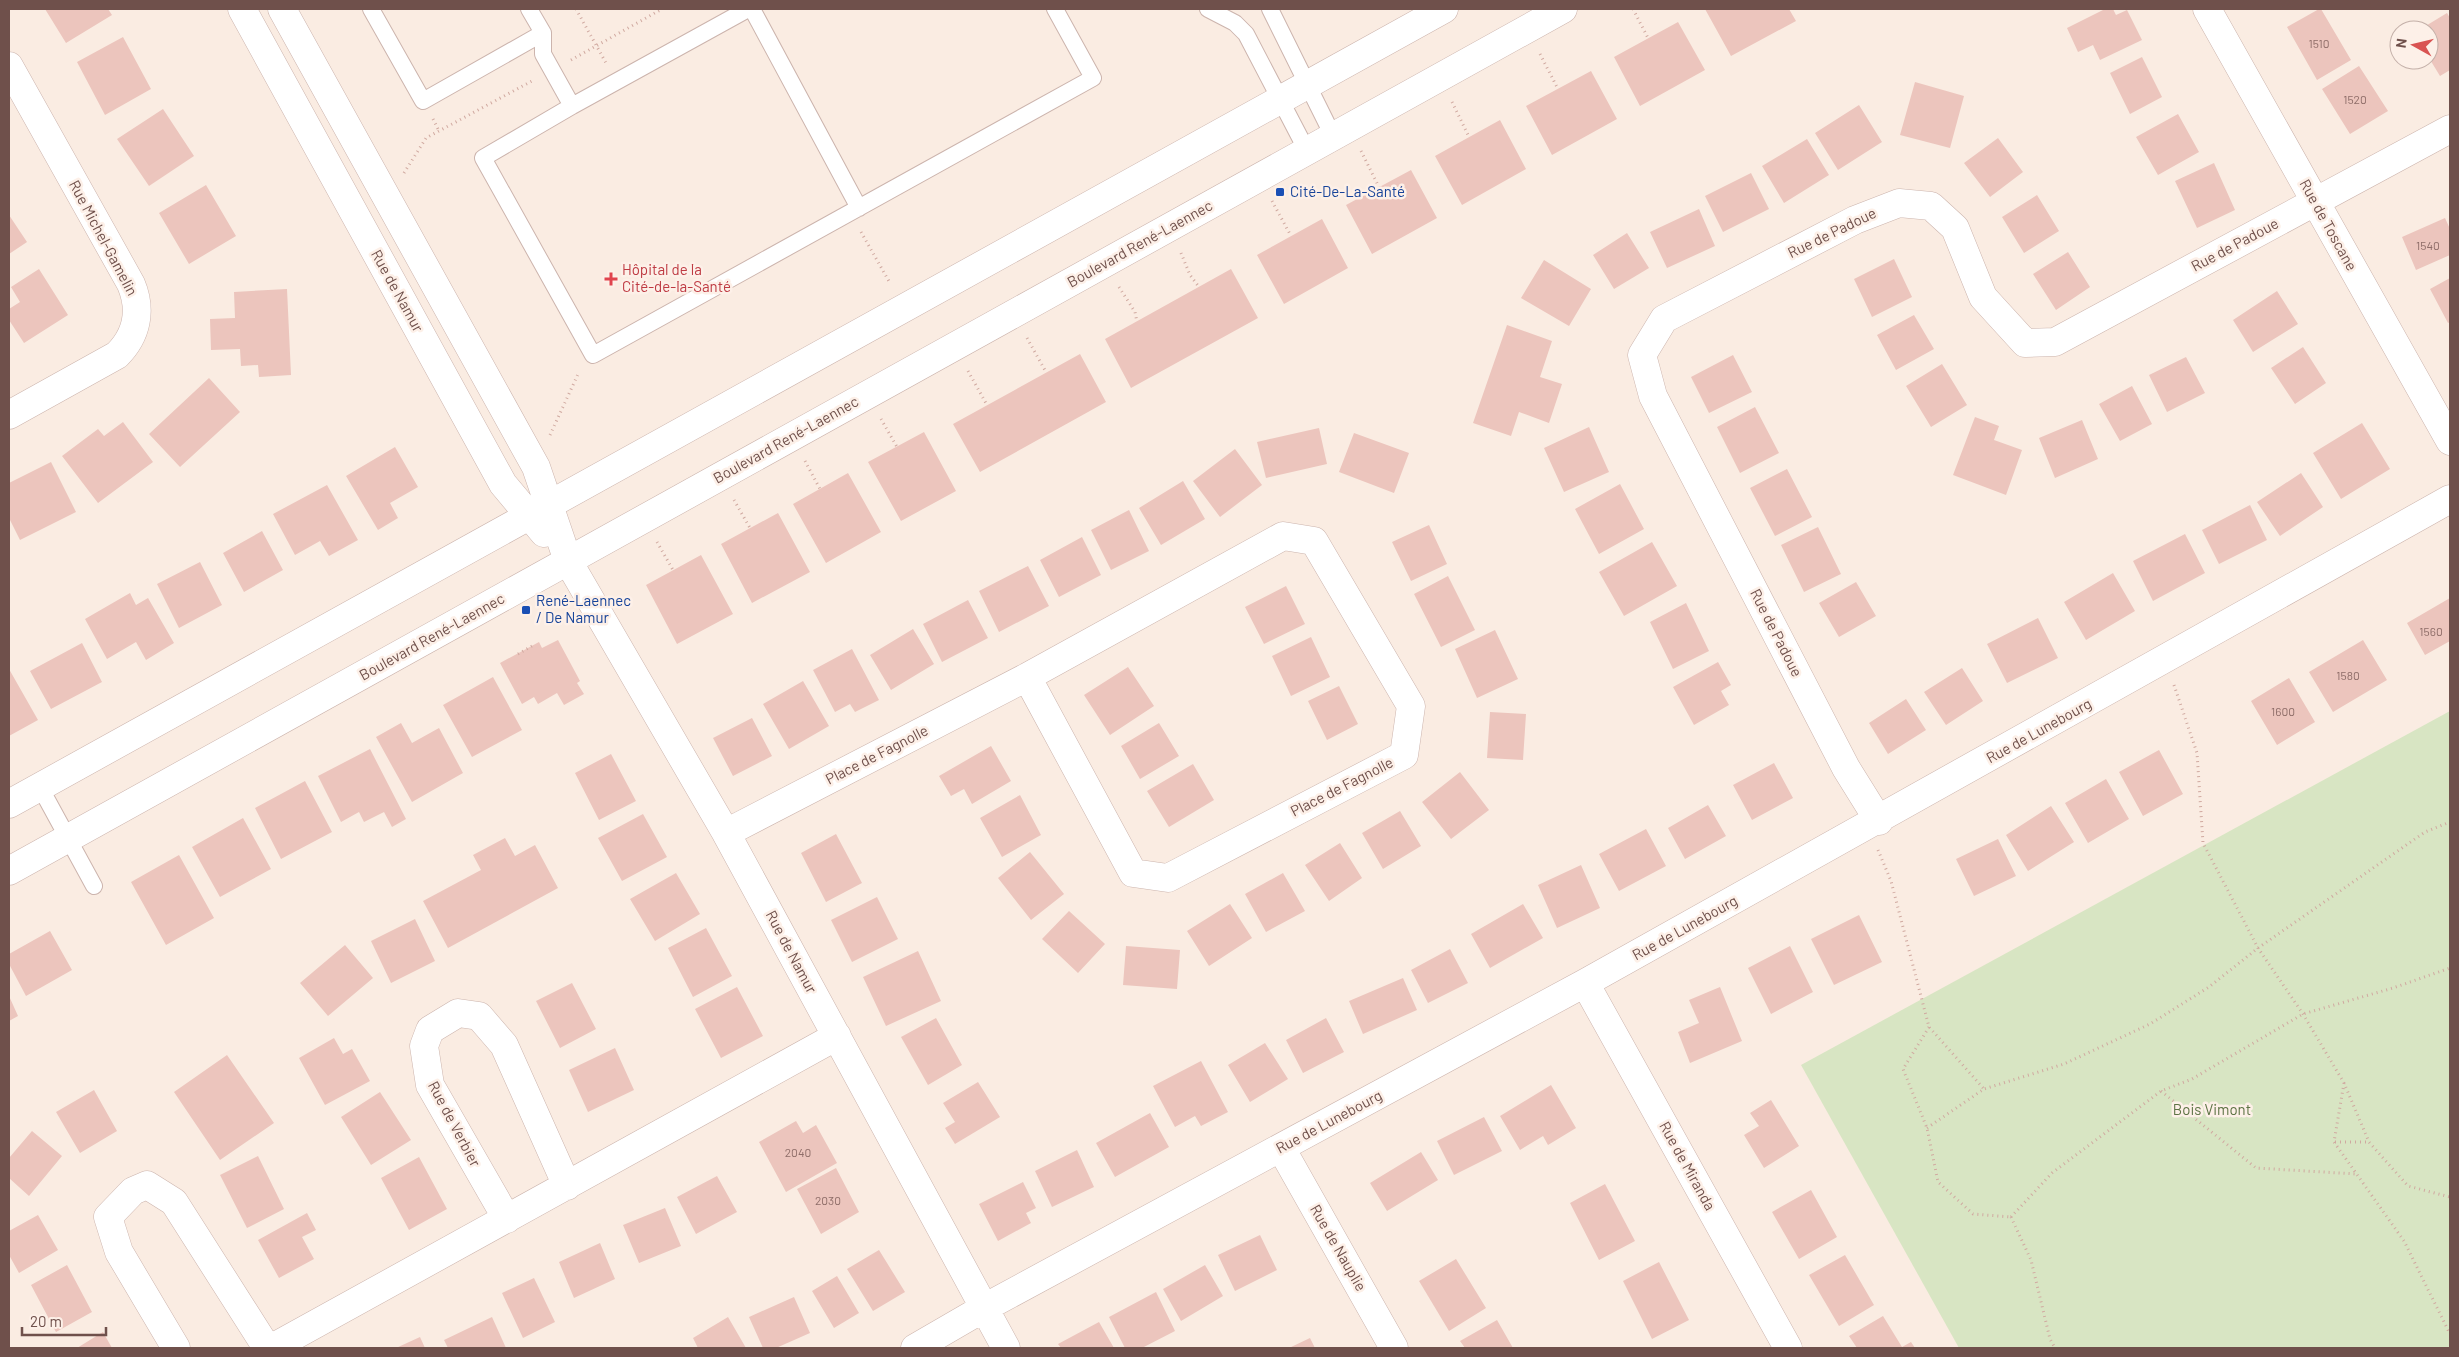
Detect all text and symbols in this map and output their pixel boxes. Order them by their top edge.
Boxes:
north arrow [2389,20,2439,70]
house number: 1510 [2308,36,2330,50]
text: N [2392,37,2410,49]
house number: 1520 [2343,92,2367,106]
street label: Rue de Toscane [2296,176,2361,273]
street label: Rue Michel-Gamelin [66,177,142,298]
place label: Cité-De-La-Santé [1290,182,1405,200]
marker: Cité-De-La-Santé [1274,186,1286,198]
street label: Boulevard René-Laennec [1064,196,1215,291]
street label: Rue de Padoue [1784,203,1879,261]
street label: Rue de Padoue [2188,214,2281,275]
house number: 1540 [2416,238,2440,252]
street label: Rue de Namur [368,246,428,335]
place label: Hôpital de la Cité-de-la-Santé [622,260,731,295]
marker: Hôpital de la Cité-de-la-Santé [604,272,618,286]
street label: Boulevard René-Laennec [710,392,861,487]
street label: Rue de Padoue [1747,586,1807,680]
street label: Boulevard René-Laennec [356,589,507,684]
place label: René-Laennec / De Namur [536,591,631,626]
marker: René-Laennec / De Namur [520,604,532,616]
house number: 1560 [2419,624,2443,638]
house number: 1580 [2336,668,2360,682]
street label: Rue de Lunebourg [1983,694,2094,766]
house number: 1600 [2271,704,2295,718]
street label: Place de Fagnolle [822,721,931,788]
street label: Place de Fagnolle [1287,753,1396,820]
street label: Rue de Lunebourg [1629,891,1740,963]
street label: Rue de Namur [763,907,821,996]
street label: Rue de Verbier [425,1078,485,1170]
street label: Rue de Lunebourg [1272,1086,1385,1157]
park label: Bois Vimont [2173,1100,2251,1118]
street label: Rue de Miranda [1656,1118,1720,1213]
house number: 2040 [785,1145,811,1159]
house number: 2030 [815,1193,841,1207]
street label: Rue de Nauplie [1307,1201,1371,1294]
scale bar [22,1304,106,1336]
text: 20 m [30,1312,62,1330]

